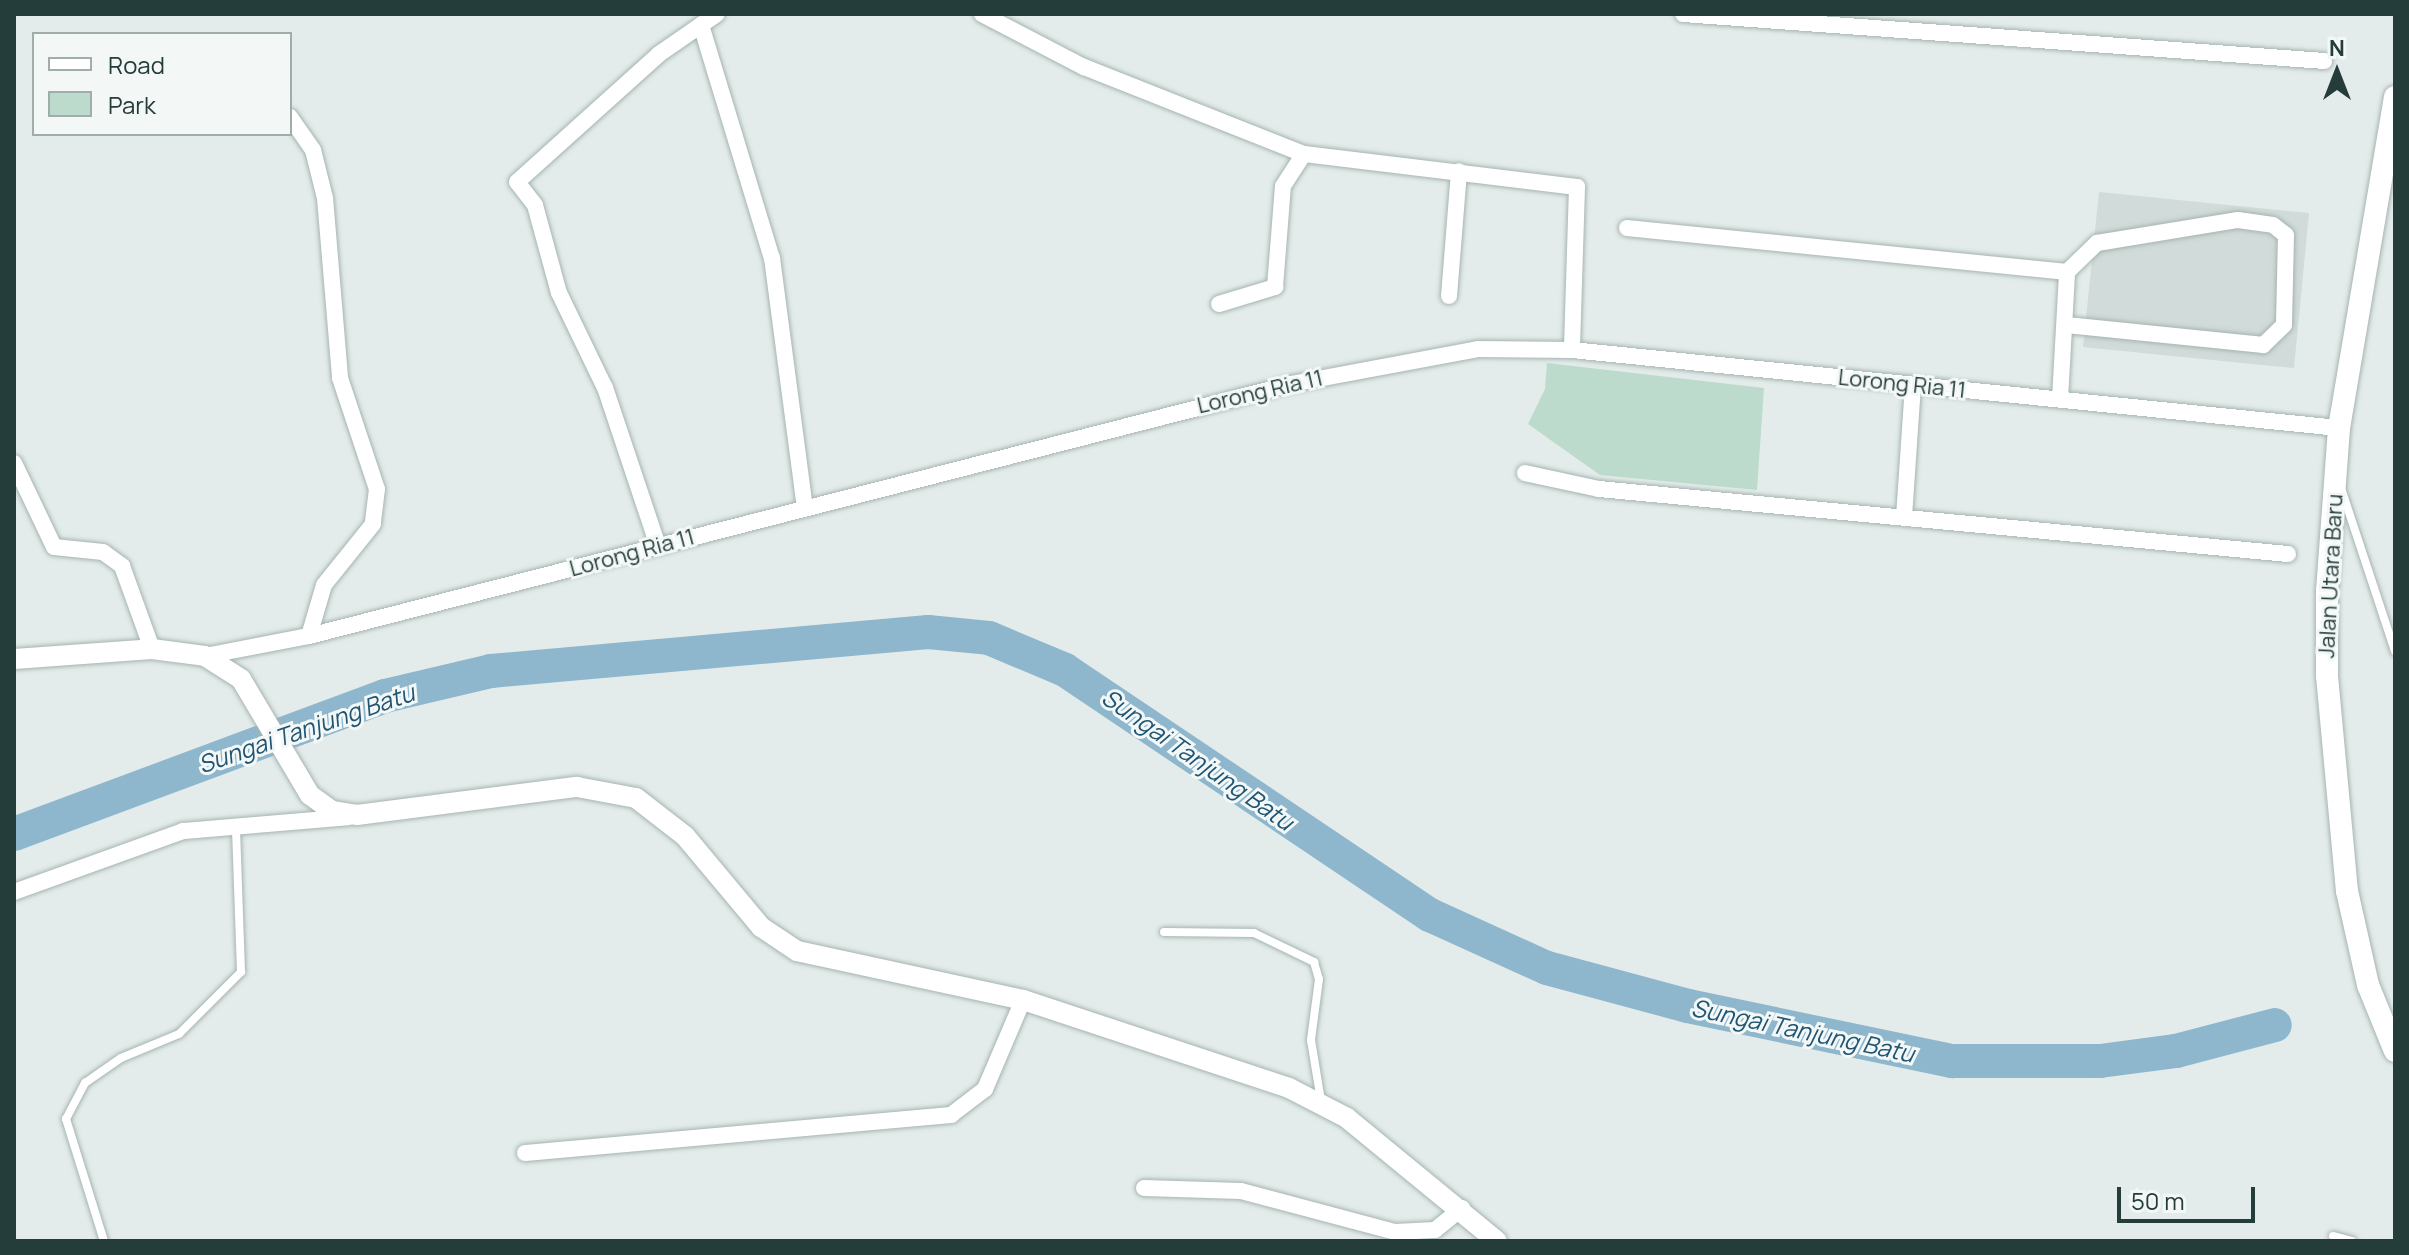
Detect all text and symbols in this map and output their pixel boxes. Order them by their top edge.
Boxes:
legend [32,32,292,136]
north arrow [2297,32,2377,112]
text: N [2329,33,2345,63]
text: Road [108,48,165,81]
text: Park [108,88,156,121]
street label: Lorong Ria 11 [1837,364,1967,404]
street label: Lorong Ria 11 [1195,365,1325,419]
street label: Jalan Utara Baru [2314,493,2348,659]
street label: Lorong Ria 11 [567,524,697,582]
water label: Sungai Tanjung Batu [194,677,418,779]
water label: Sungai Tanjung Batu [1097,682,1299,836]
water label: Sungai Tanjung Batu [1689,992,1917,1068]
scale bar [2121,1171,2259,1221]
text: 50 m [2131,1184,2185,1217]

